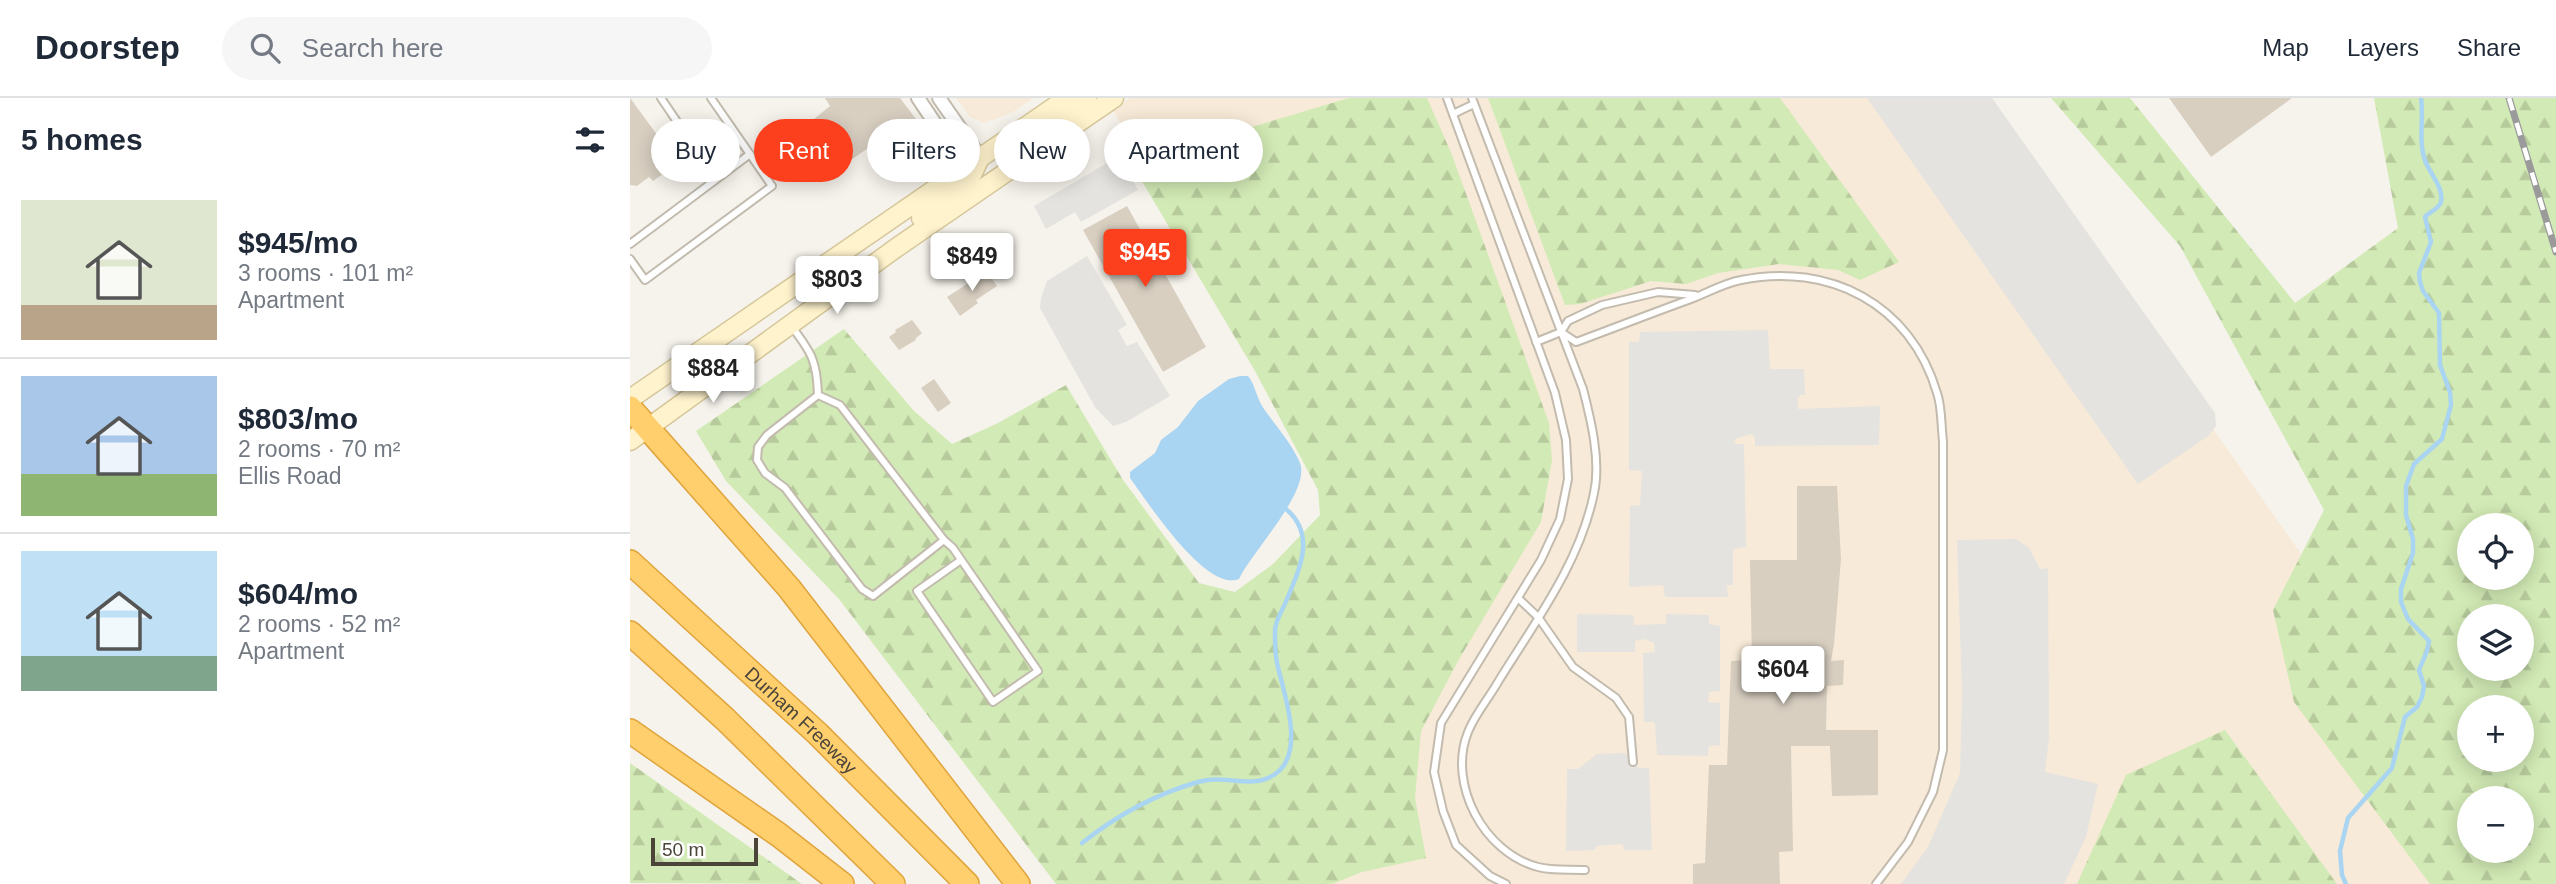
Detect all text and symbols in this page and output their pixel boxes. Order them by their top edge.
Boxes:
search box [222,17,712,80]
text: Doorstep [35,29,180,66]
icon: search [246,29,284,67]
text: Search here [302,33,444,63]
text: Map [2262,34,2309,61]
text: Layers [2347,34,2419,61]
text: Share [2457,34,2521,61]
chip: Buy [651,119,740,182]
chip: Rent [754,119,853,182]
chip: Filters [867,119,980,182]
chip: New [994,119,1090,182]
chip: Apartment [1104,119,1263,182]
icon: filters [571,121,609,159]
text: 5 homes [21,123,143,156]
text: $945/mo [238,226,358,259]
icon: home [77,228,161,312]
pin: $945 [1104,230,1186,289]
pin: $849 [931,234,1013,293]
text: $945 [1119,239,1171,265]
text: $849 [946,243,998,269]
pin: $803 [796,256,878,316]
text: 3 rooms · 101 m² [238,260,413,286]
text: $803 [811,266,863,292]
text: Apartment [238,287,344,313]
pin: $884 [672,345,754,405]
text: $884 [687,355,739,381]
text: $803/mo [238,402,358,435]
icon: home [77,404,161,488]
text: 2 rooms · 70 m² [238,436,400,462]
text: Ellis Road [238,463,342,489]
map controls [2457,513,2534,863]
button: locate [2457,513,2534,590]
text: $604/mo [238,577,358,610]
icon: home [77,579,161,663]
button: layers [2457,604,2534,681]
text: 2 rooms · 52 m² [238,611,400,637]
text: Apartment [238,638,344,664]
pin: $604 [1742,646,1824,706]
text: $604 [1757,656,1809,682]
street label: Durham Freeway [741,662,862,778]
button: + [2457,695,2534,772]
button: − [2457,786,2534,863]
scale bar [651,835,758,867]
text: 50 m [662,839,704,860]

